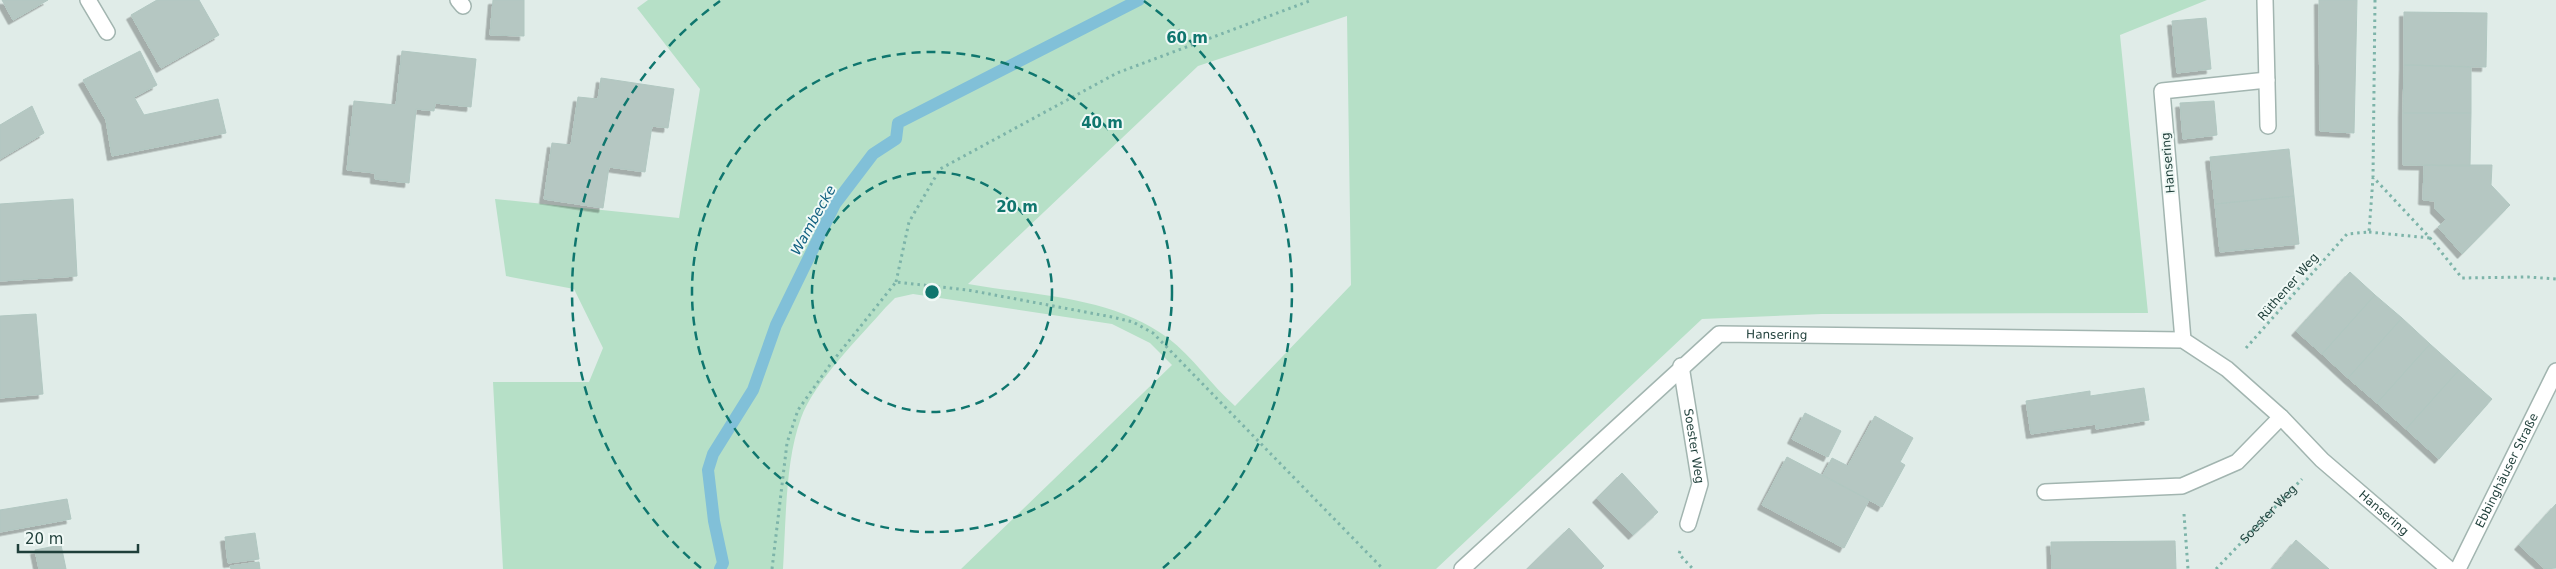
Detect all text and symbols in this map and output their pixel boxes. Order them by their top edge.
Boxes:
text: 60 m [1166,29,1208,47]
text: 40 m [1081,114,1123,132]
street label: Hansering [2158,132,2178,194]
water label: Wambecke [787,182,839,258]
text: 20 m [996,198,1038,216]
street label: Rüthener Weg [2255,250,2321,324]
centre of rings [923,283,941,301]
street label: Hansering [1746,327,1807,342]
street label: Soester Weg [1681,407,1707,484]
street label: Ebbinghäuser Straße [2473,411,2541,530]
street label: Soester Weg [2237,482,2300,546]
street label: Hansering [2356,488,2412,538]
scale bar [18,522,138,554]
text: 20 m [25,530,63,548]

